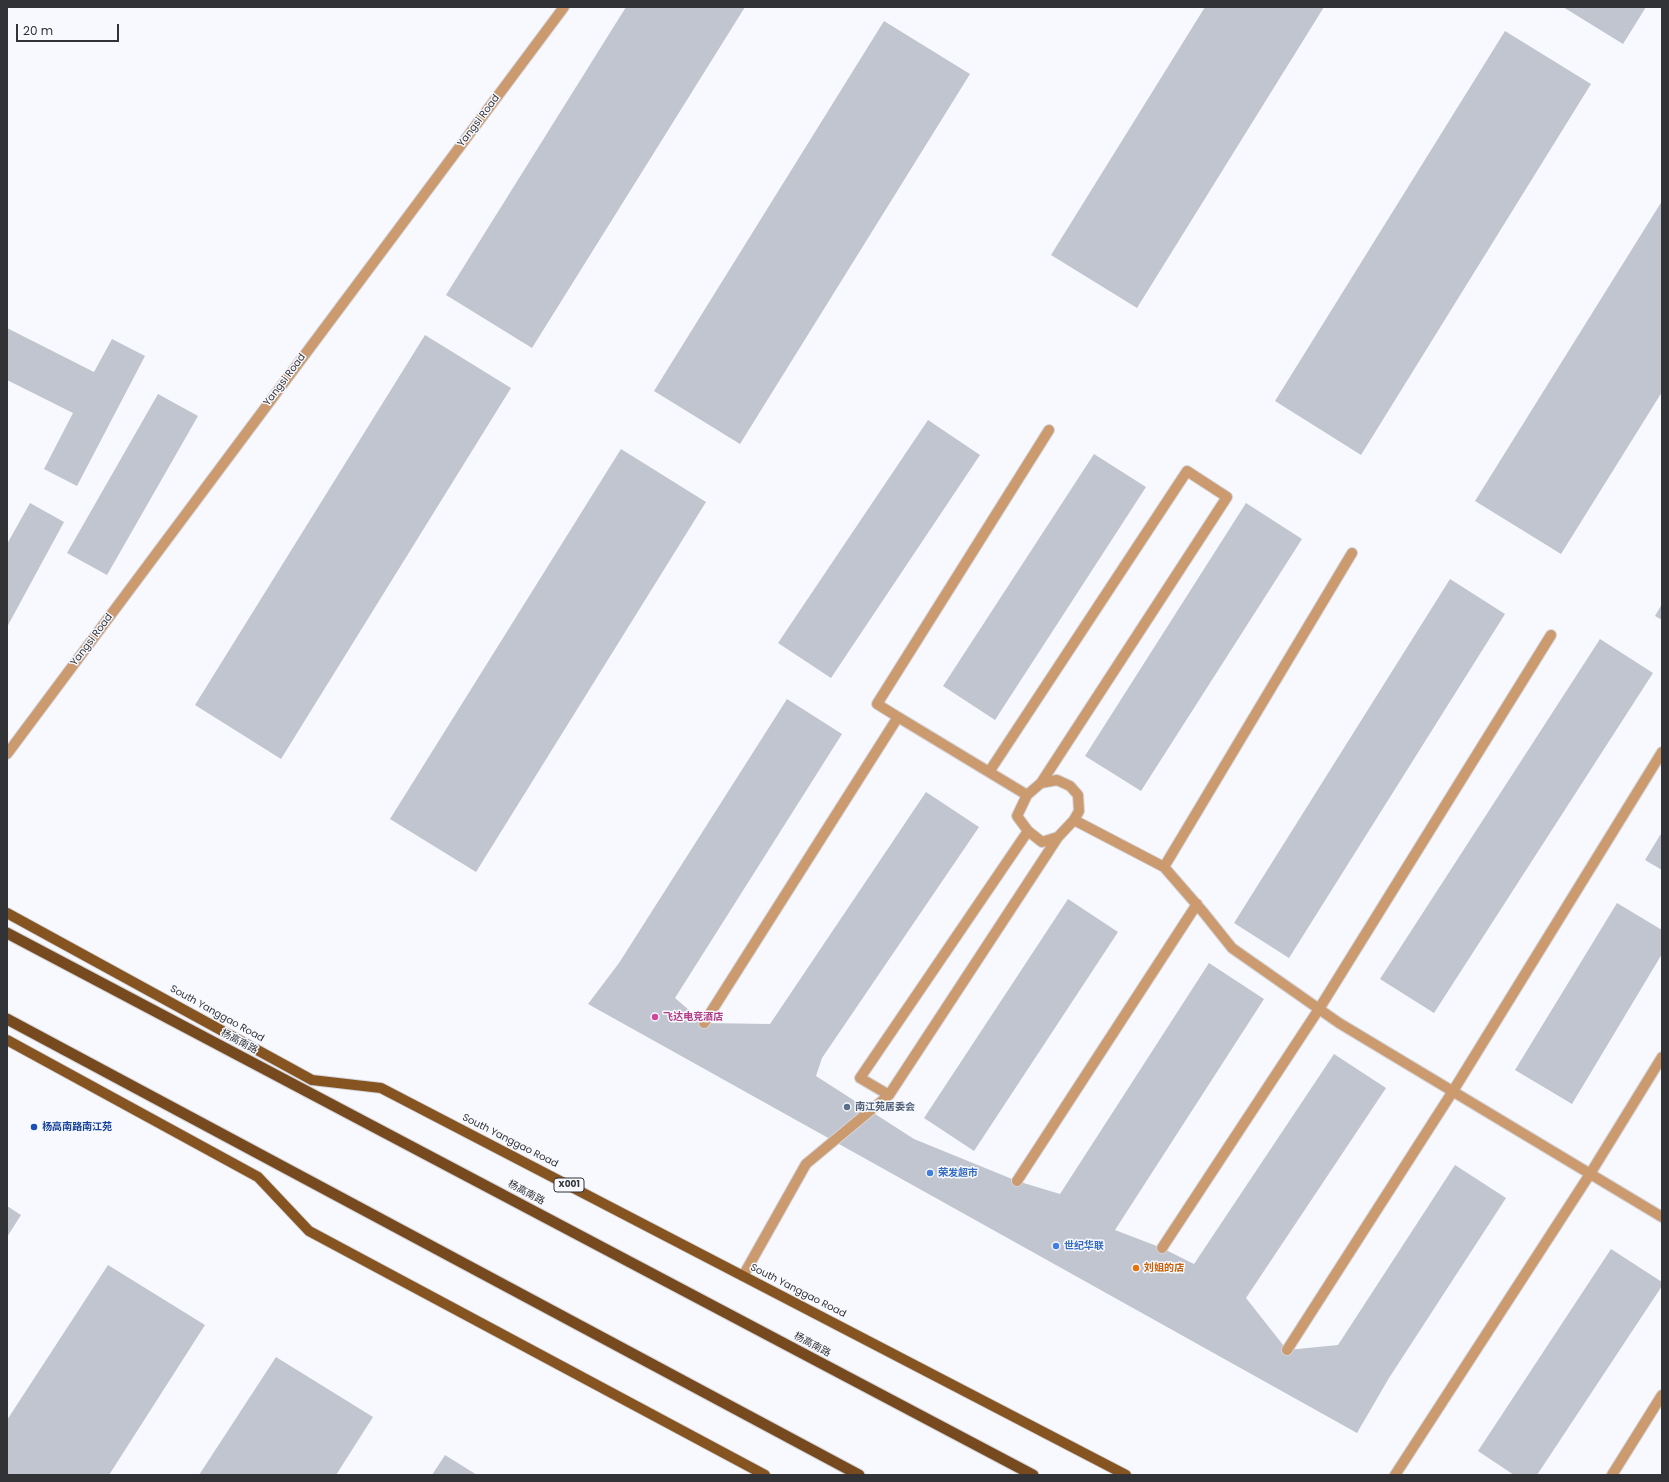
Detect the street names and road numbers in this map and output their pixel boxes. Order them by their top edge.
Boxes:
street label: Yangsi Road [456,93,502,149]
street label: Yangsi Road [262,352,308,408]
street label: Yangsi Road [69,612,115,668]
street label: South Yanggao Road [168,983,266,1045]
street label: 杨高南路 [219,1027,259,1057]
street label: South Yanggao Road [460,1112,560,1170]
street label: 杨高南路 [506,1178,546,1208]
road number: X001 [554,1178,584,1192]
street label: South Yanggao Road [748,1262,848,1320]
street label: 杨高南路 [792,1330,832,1360]

